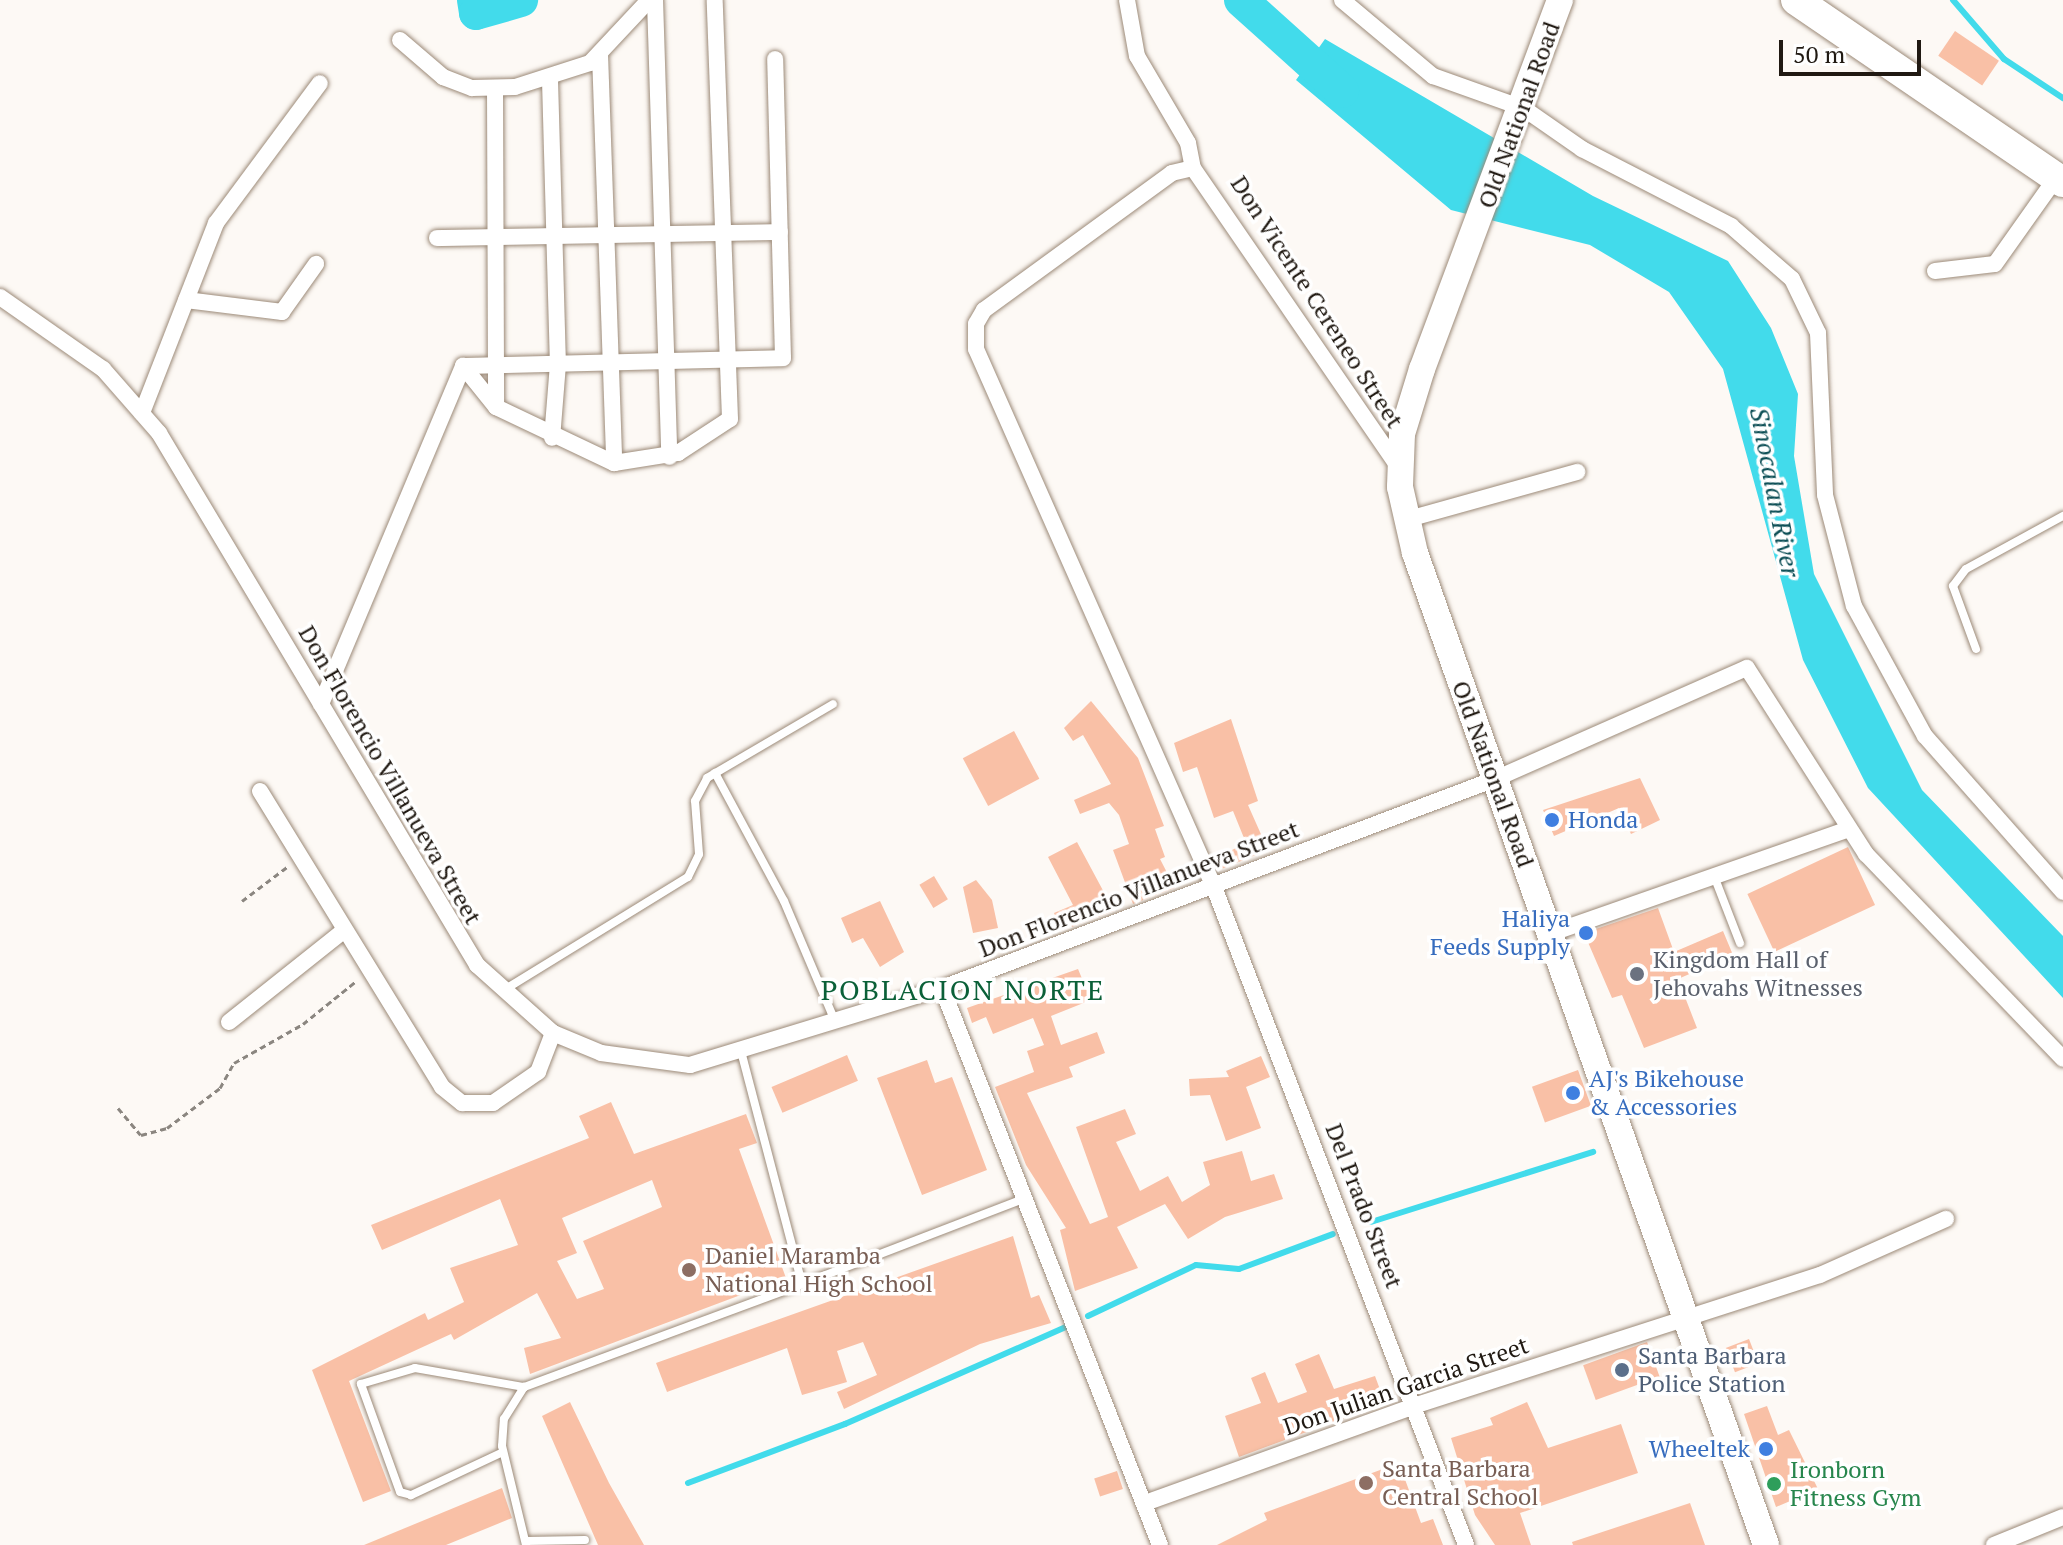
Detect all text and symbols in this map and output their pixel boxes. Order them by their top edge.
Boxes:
street label: Old National Road [1472,18,1566,212]
scale bar [1783,24,1925,74]
text: 50 m [1793,38,1845,70]
street label: Don Vicente Cereneo Street [1224,170,1410,434]
water label: Sinocalan River [1743,405,1807,579]
street label: Don Florencio Villanueva Street [292,620,488,930]
street label: Old National Road [1446,677,1540,871]
place label: Honda [1568,806,1638,834]
marker: Honda [1543,811,1561,829]
street label: Don Florencio Villanueva Street [975,814,1303,964]
place label: Haliya Feeds Supply [1430,905,1570,961]
marker: Haliya Feeds Supply [1577,924,1595,942]
place label: Kingdom Hall of Jehovahs Witnesses [1653,946,1863,1002]
marker: Kingdom Hall of Jehovahs Witnesses [1628,965,1646,983]
district label: POBLACION NORTE [821,973,1105,1007]
place label: AJ's Bikehouse & Accessories [1589,1065,1744,1121]
marker: AJ's Bikehouse & Accessories [1564,1084,1582,1102]
street label: Del Prado Street [1319,1120,1409,1292]
place label: Daniel Maramba National High School [705,1242,933,1298]
marker: Daniel Maramba National High School [680,1261,698,1279]
street label: Don Julian Garcia Street [1280,1331,1532,1441]
place label: Santa Barbara Police Station [1638,1342,1787,1398]
marker: Santa Barbara Police Station [1613,1361,1631,1379]
place label: Wheeltek [1649,1435,1750,1463]
marker: Wheeltek [1757,1440,1775,1458]
place label: Santa Barbara Central School [1382,1455,1538,1511]
place label: Ironborn Fitness Gym [1790,1456,1921,1512]
marker: Santa Barbara Central School [1357,1474,1375,1492]
marker: Ironborn Fitness Gym [1765,1475,1783,1493]

